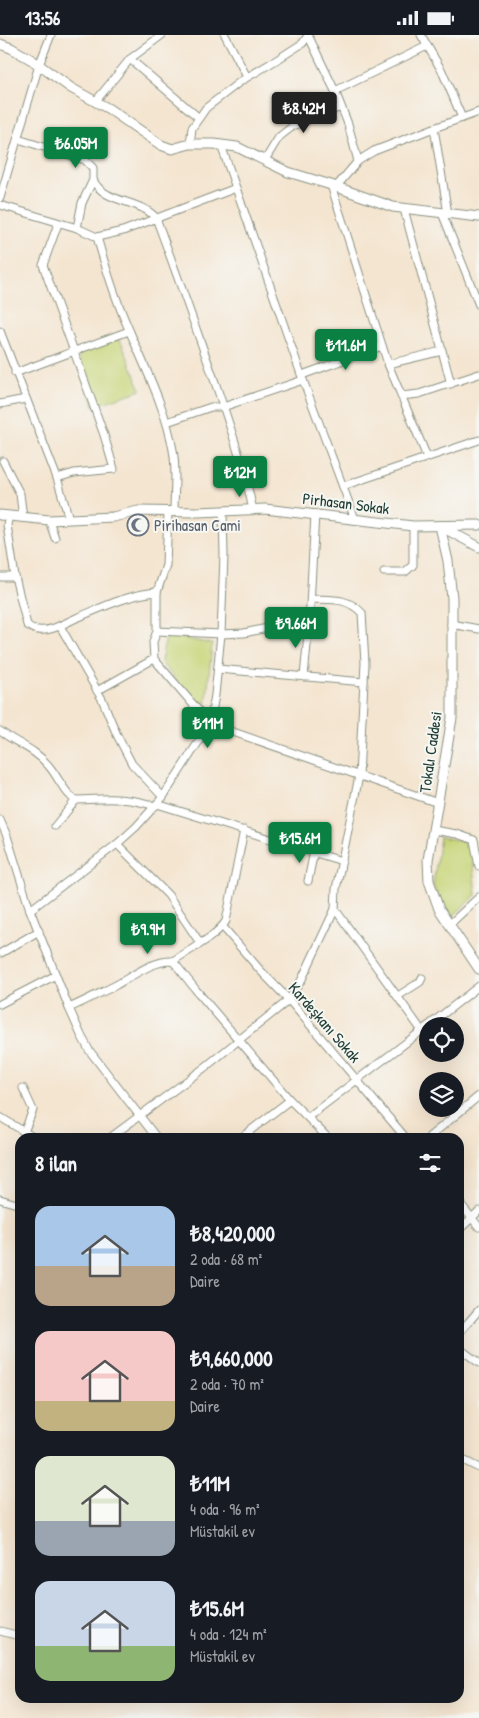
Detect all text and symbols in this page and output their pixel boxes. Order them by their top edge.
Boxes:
text: 13:56 [25,5,60,31]
pin: ₺8.42M [263,91,345,134]
text: ₺8.42M [283,97,325,119]
pin: ₺6.05M [35,127,117,169]
text: ₺6.05M [55,132,97,154]
pin: ₺11.6M [305,329,387,371]
text: ₺11.6M [326,334,366,356]
pin: ₺12M [210,455,270,498]
text: ₺12M [224,461,256,483]
street label: Pirhasan Sokak [301,487,391,519]
mosque icon: Pirihasan Cami [126,513,150,537]
place label: Pirihasan Cami [154,514,241,536]
pin: ₺9.66M [255,607,337,649]
text: ₺9.66M [276,612,316,634]
pin: ₺11M [178,707,238,749]
street label: Tokalı Caddesi [413,710,447,794]
text: ₺11M [193,712,223,734]
pin: ₺15.6M [259,821,341,864]
text: ₺15.6M [279,827,321,849]
pin: ₺9.9M [113,913,183,955]
text: ₺9.9M [131,918,165,940]
street label: Kardeşkanı Sokak [284,977,366,1067]
map controls [419,1017,464,1117]
button: locate [419,1017,464,1062]
button: layers [419,1072,464,1117]
text: 8 ilan [35,1149,77,1178]
icon: filters [416,1149,444,1177]
text: ₺8,420,000 [190,1219,275,1248]
icon: home [75,1226,135,1286]
text: 2 oda · 68 m² [190,1248,262,1270]
text: Daire [190,1270,220,1292]
text: ₺9,660,000 [190,1344,273,1373]
icon: home [75,1351,135,1411]
text: 2 oda · 70 m² [190,1373,264,1395]
text: Daire [190,1395,220,1417]
text: ₺11M [190,1469,230,1498]
icon: home [75,1476,135,1536]
text: 4 oda · 96 m² [190,1498,260,1520]
text: Müstakil ev [190,1520,255,1542]
text: ₺15.6M [190,1594,244,1623]
icon: home [75,1601,135,1661]
text: 4 oda · 124 m² [190,1623,267,1645]
text: Müstakil ev [190,1645,255,1667]

